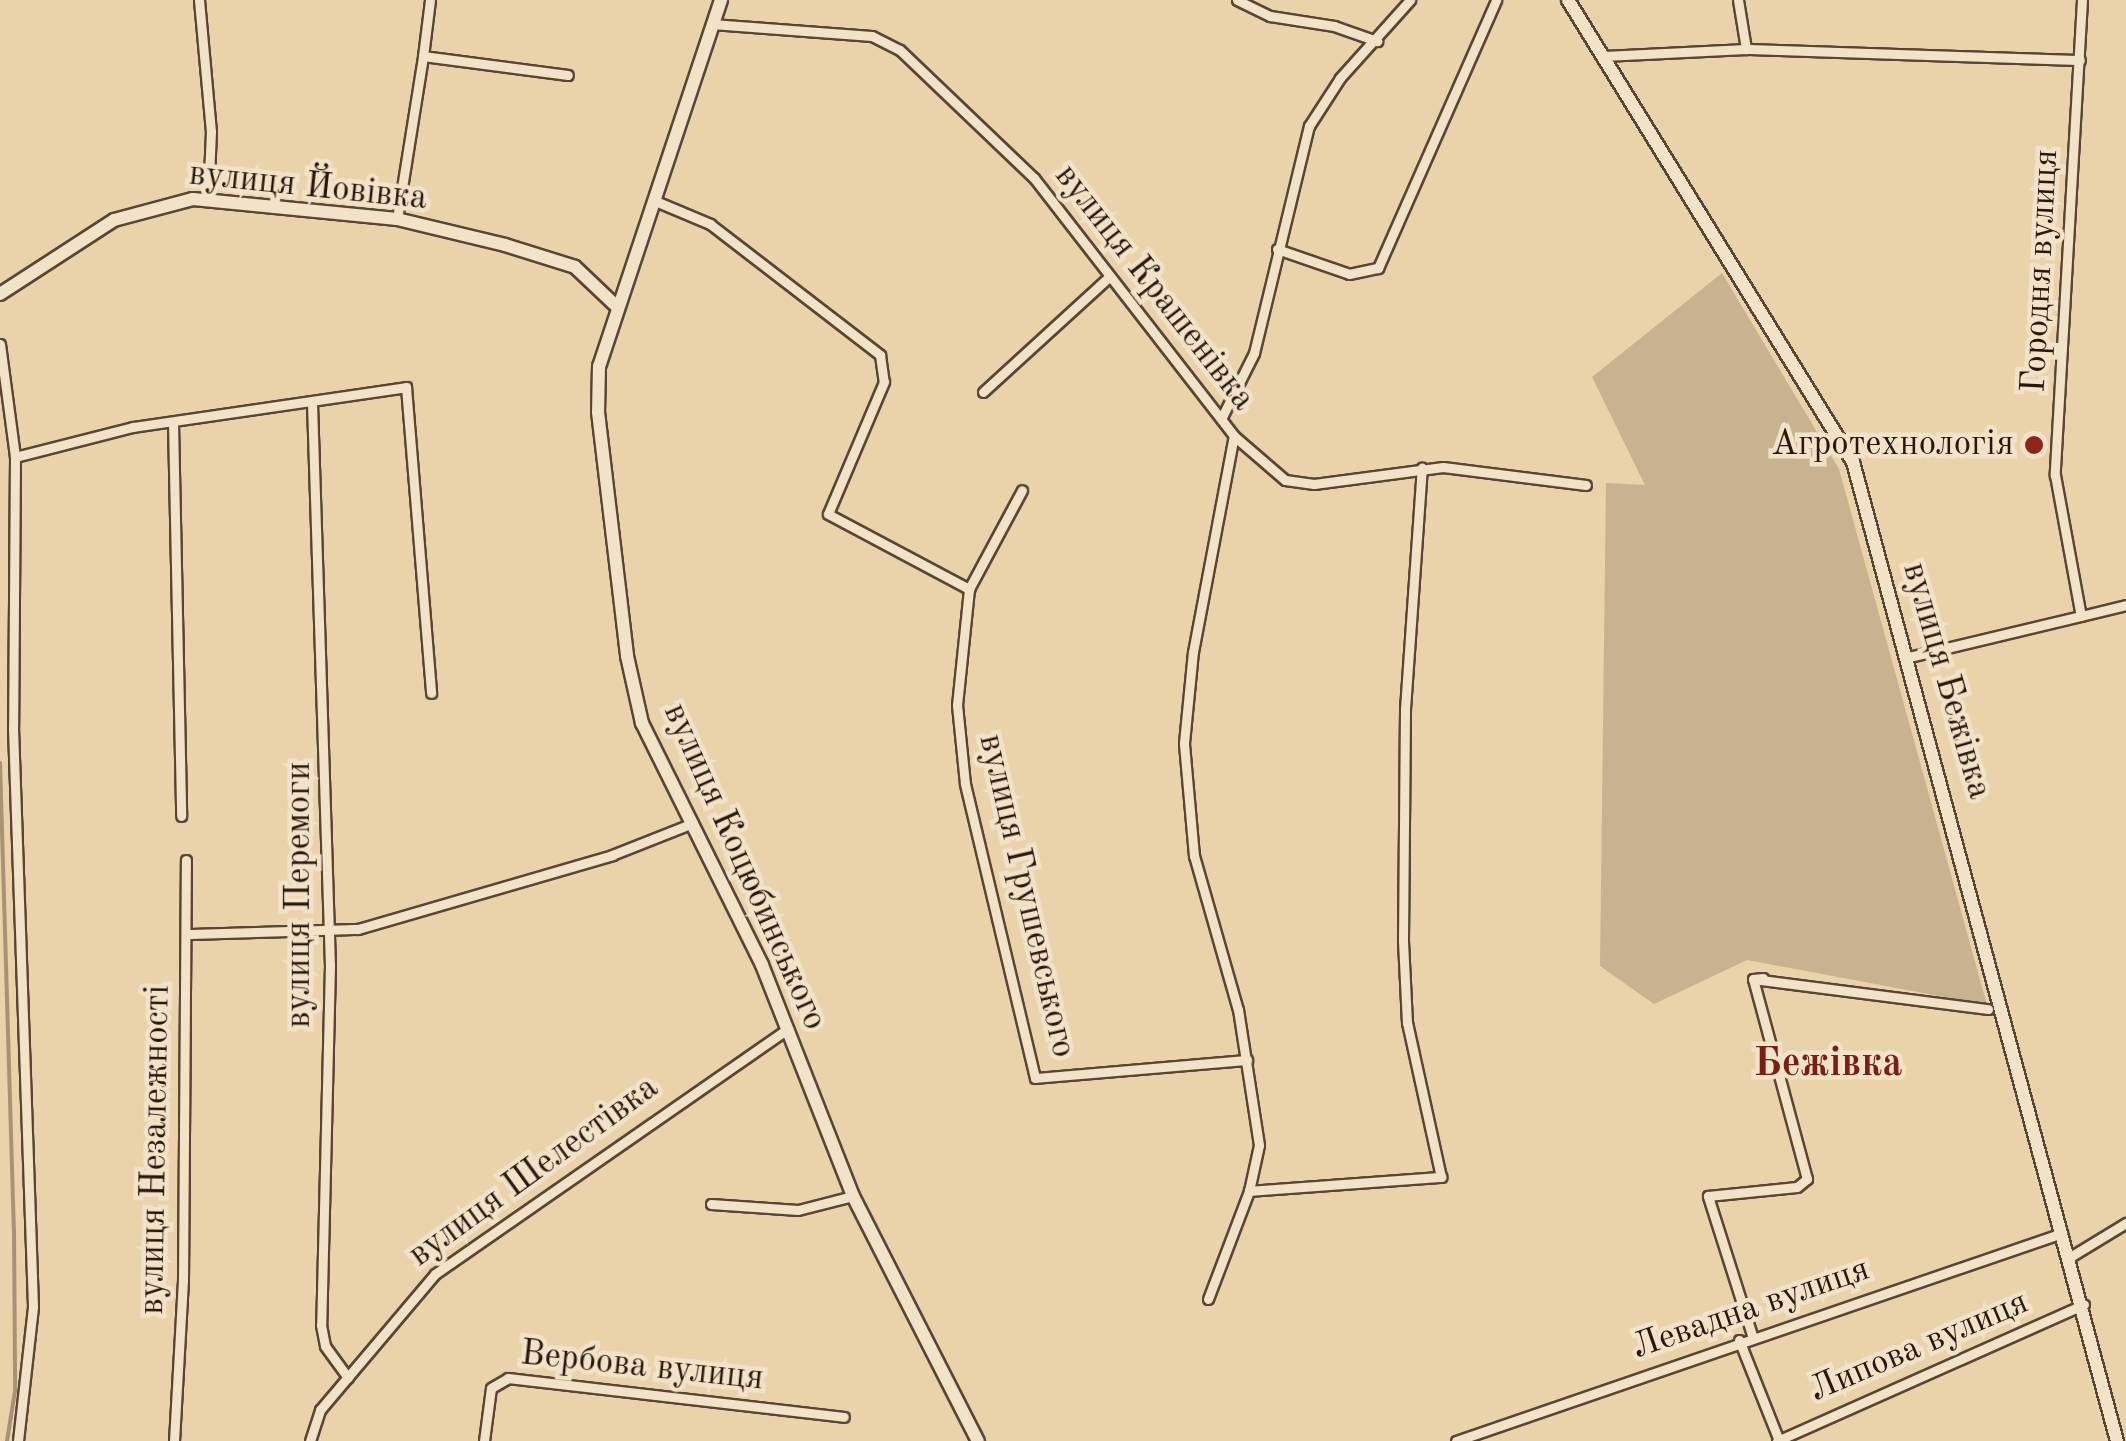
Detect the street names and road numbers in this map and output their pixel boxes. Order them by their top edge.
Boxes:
street label: Городня вулиця [2014,148,2068,394]
street label: вулиця Йовівка [187,154,429,220]
street label: вулиця Крашенівка [1045,156,1263,420]
street label: вулиця Бежівка [1892,558,2000,804]
street label: вулиця Коцюбинського [653,697,835,1037]
street label: вулиця Грушевського [968,730,1084,1062]
street label: вулиця Перемоги [279,762,321,1028]
street label: вулиця Незалежності [132,985,180,1315]
street label: вулиця Шелестівка [401,1067,667,1277]
street label: Левадна вулиця [1627,1249,1875,1369]
street label: Липова вулиця [1803,1282,2035,1412]
street label: Вербова вулиця [518,1333,766,1401]

